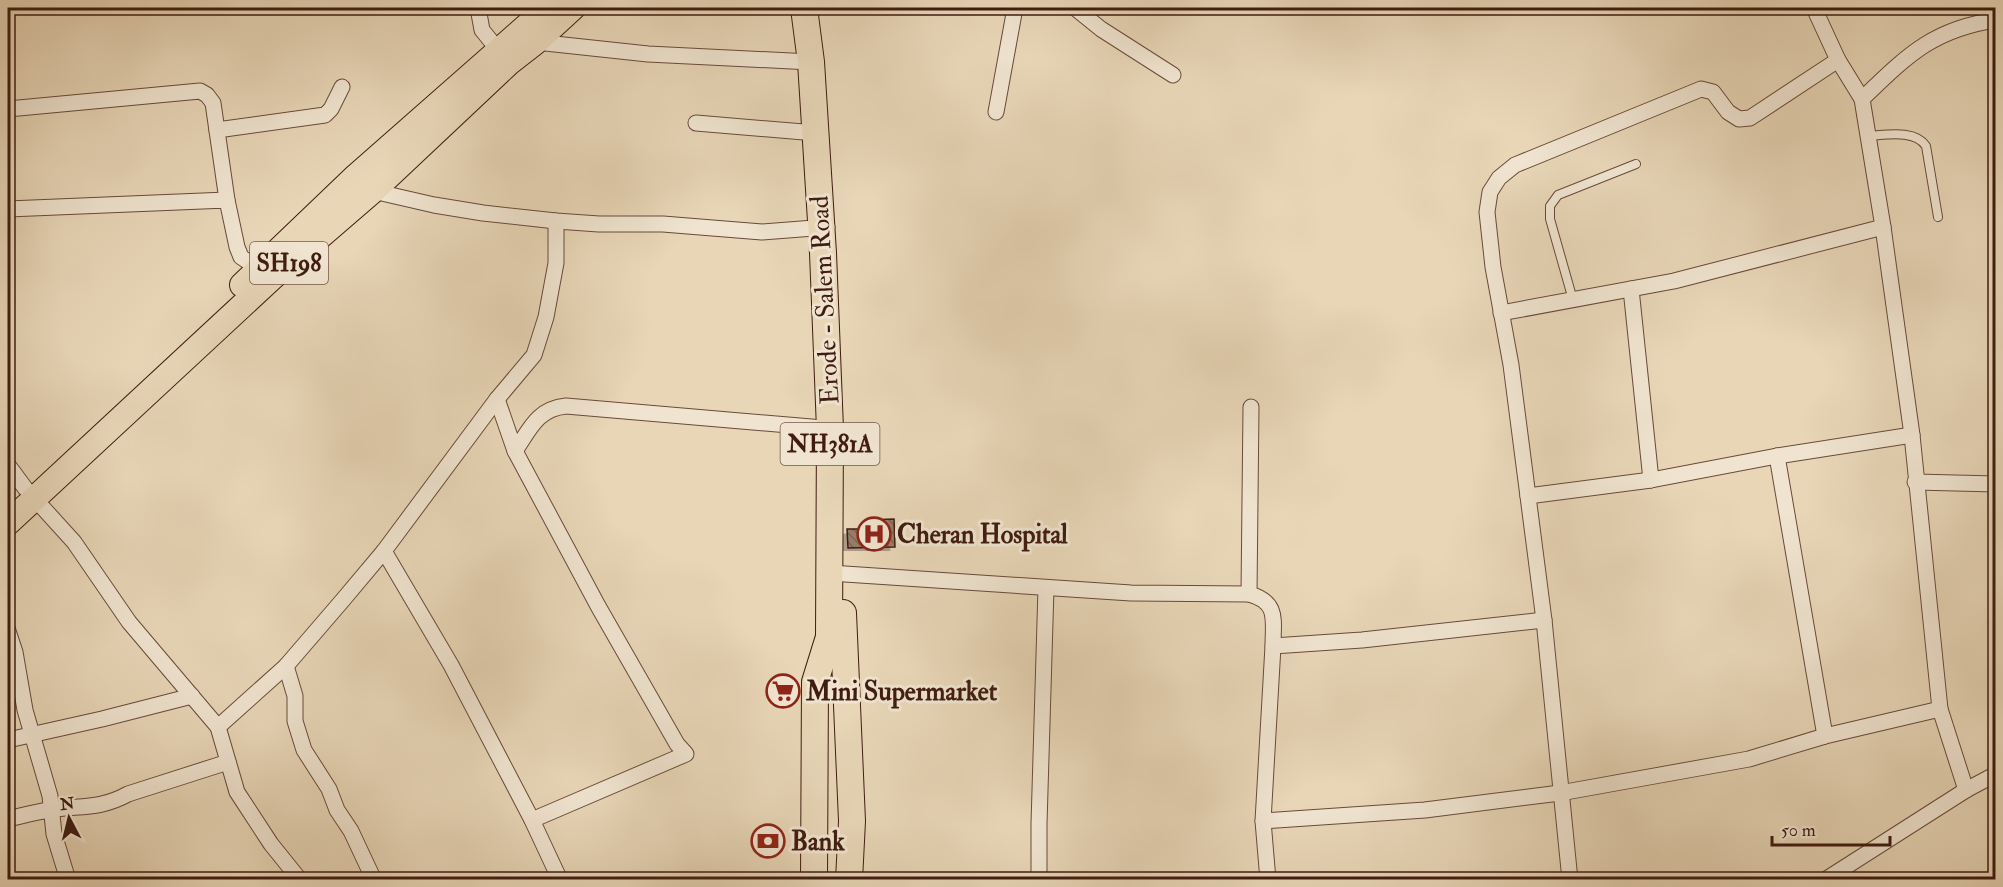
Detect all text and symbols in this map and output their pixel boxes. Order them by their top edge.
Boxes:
street label: Erode - Salem Road [804,195,846,405]
road number: SH198 [250,242,328,284]
road number: NH381A [780,423,880,465]
hospital icon: Cheran Hospital [856,516,892,552]
place label: Cheran Hospital [897,519,1068,552]
supermarket icon: Mini Supermarket [765,673,801,709]
place label: Mini Supermarket [805,676,998,709]
north arrow [39,788,99,848]
text: N [58,793,76,815]
scale bar [1772,809,1890,847]
text: 50 m [1781,819,1816,842]
bank icon: Bank [750,823,786,859]
place label: Bank [791,826,845,858]

